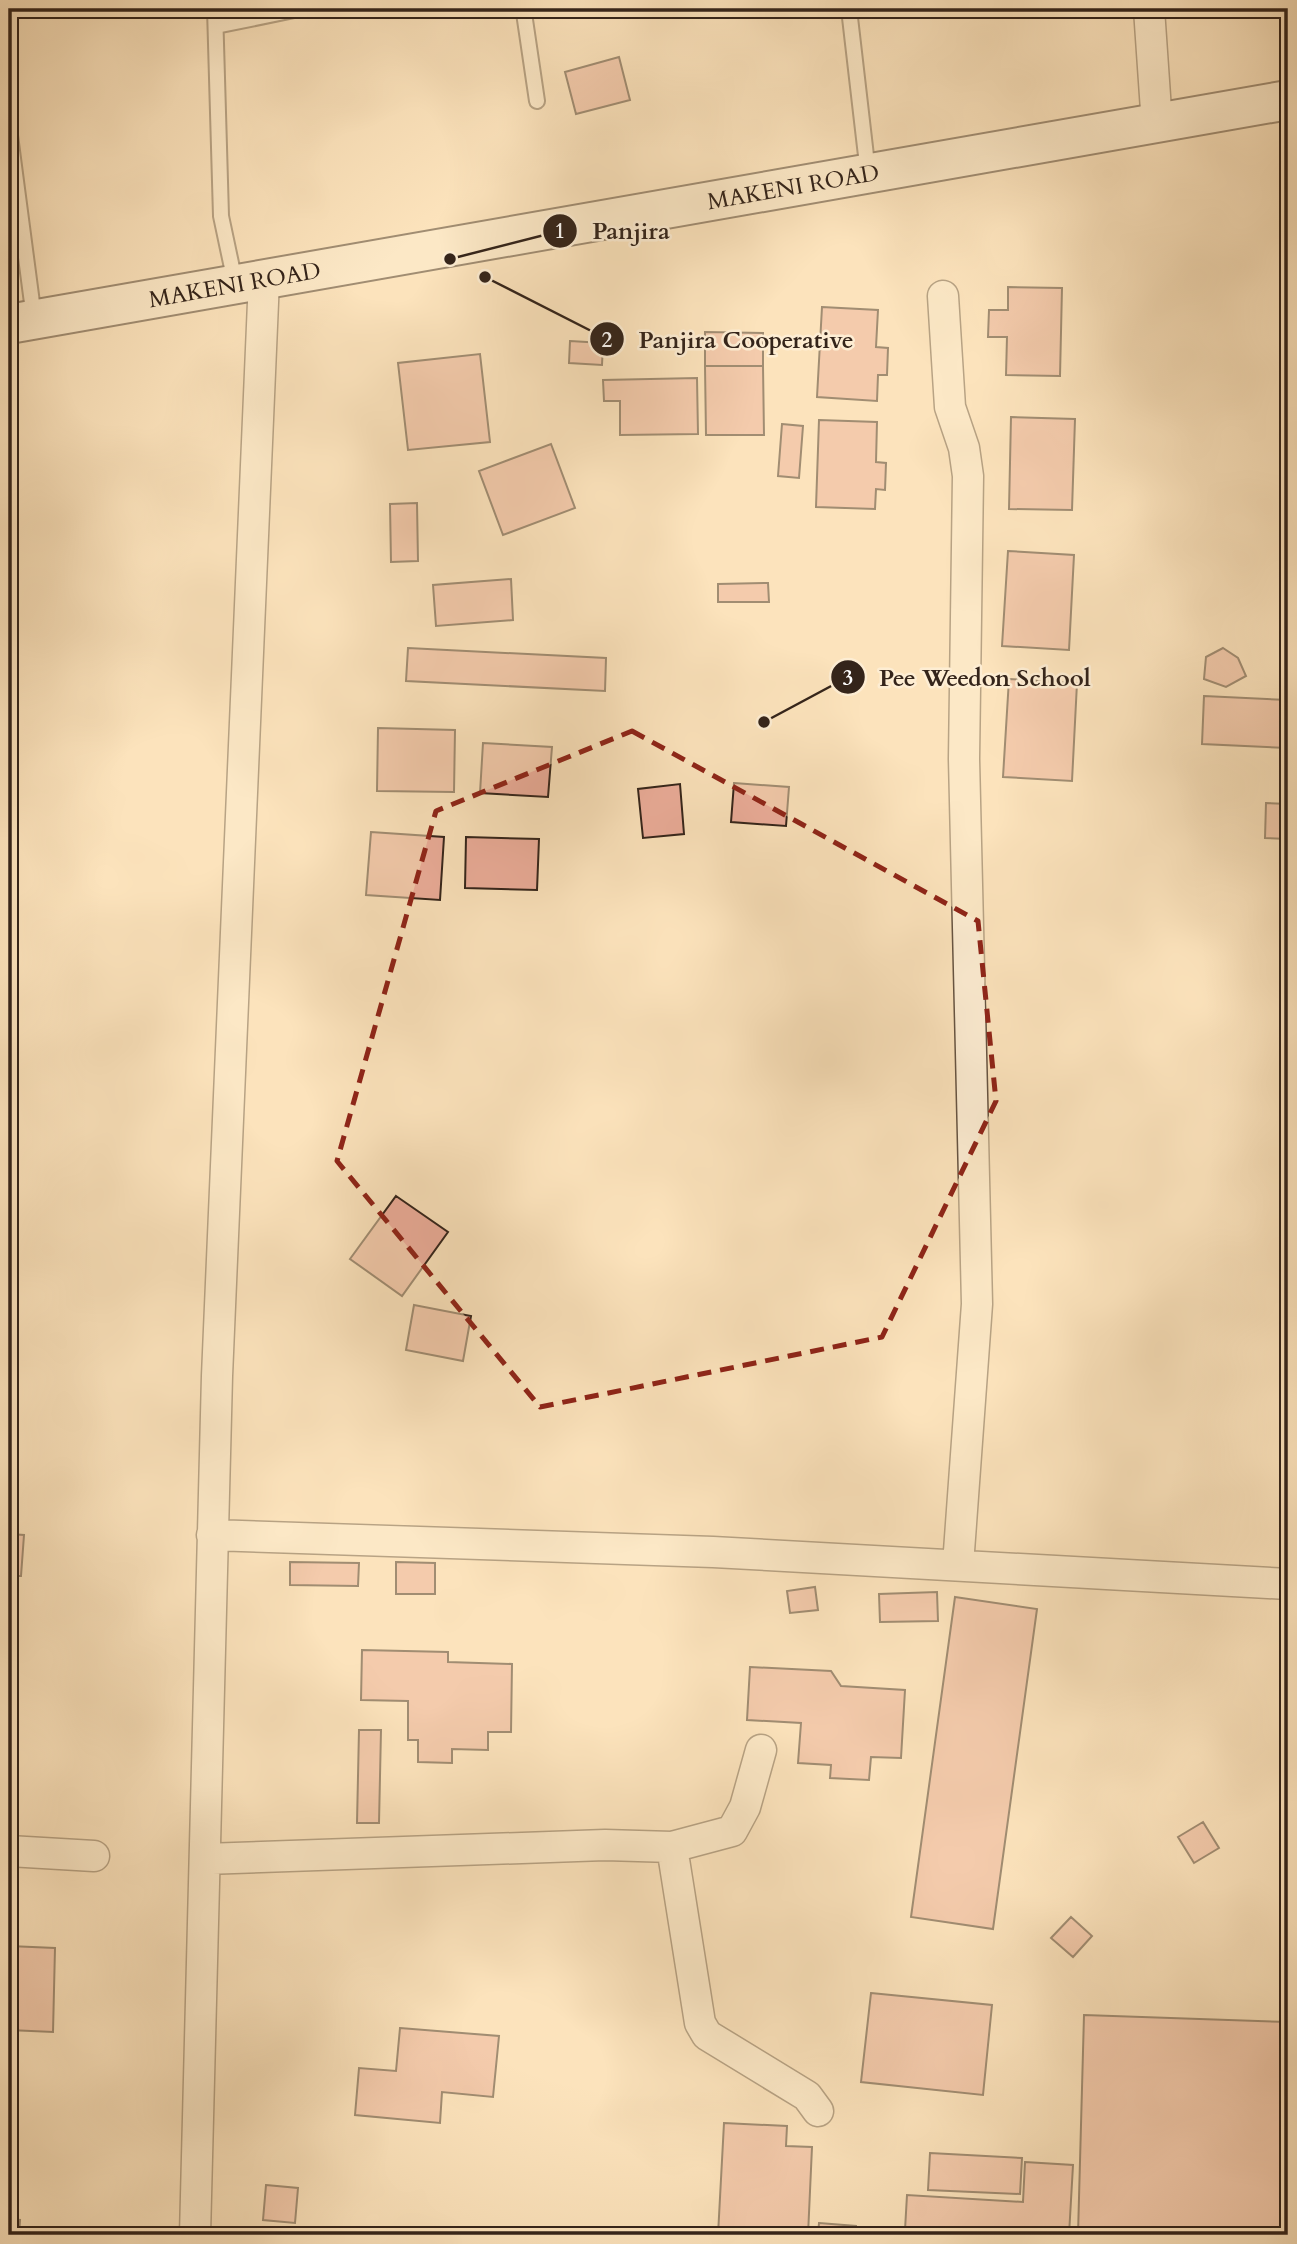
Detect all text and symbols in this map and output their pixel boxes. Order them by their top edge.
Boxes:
street label: MAKENI ROAD [705,157,881,217]
callout: Panjira [543,208,684,253]
text: Panjira [592,215,670,248]
text: 1 [555,217,565,246]
street label: MAKENI ROAD [146,255,323,315]
callout: Panjira Cooperative [590,317,868,362]
text: Panjira Cooperative [638,324,854,357]
text: 2 [602,326,613,355]
callout: Pee Weedon School [831,655,1105,700]
text: Pee Weedon School [879,662,1091,695]
text: 3 [843,664,853,693]

